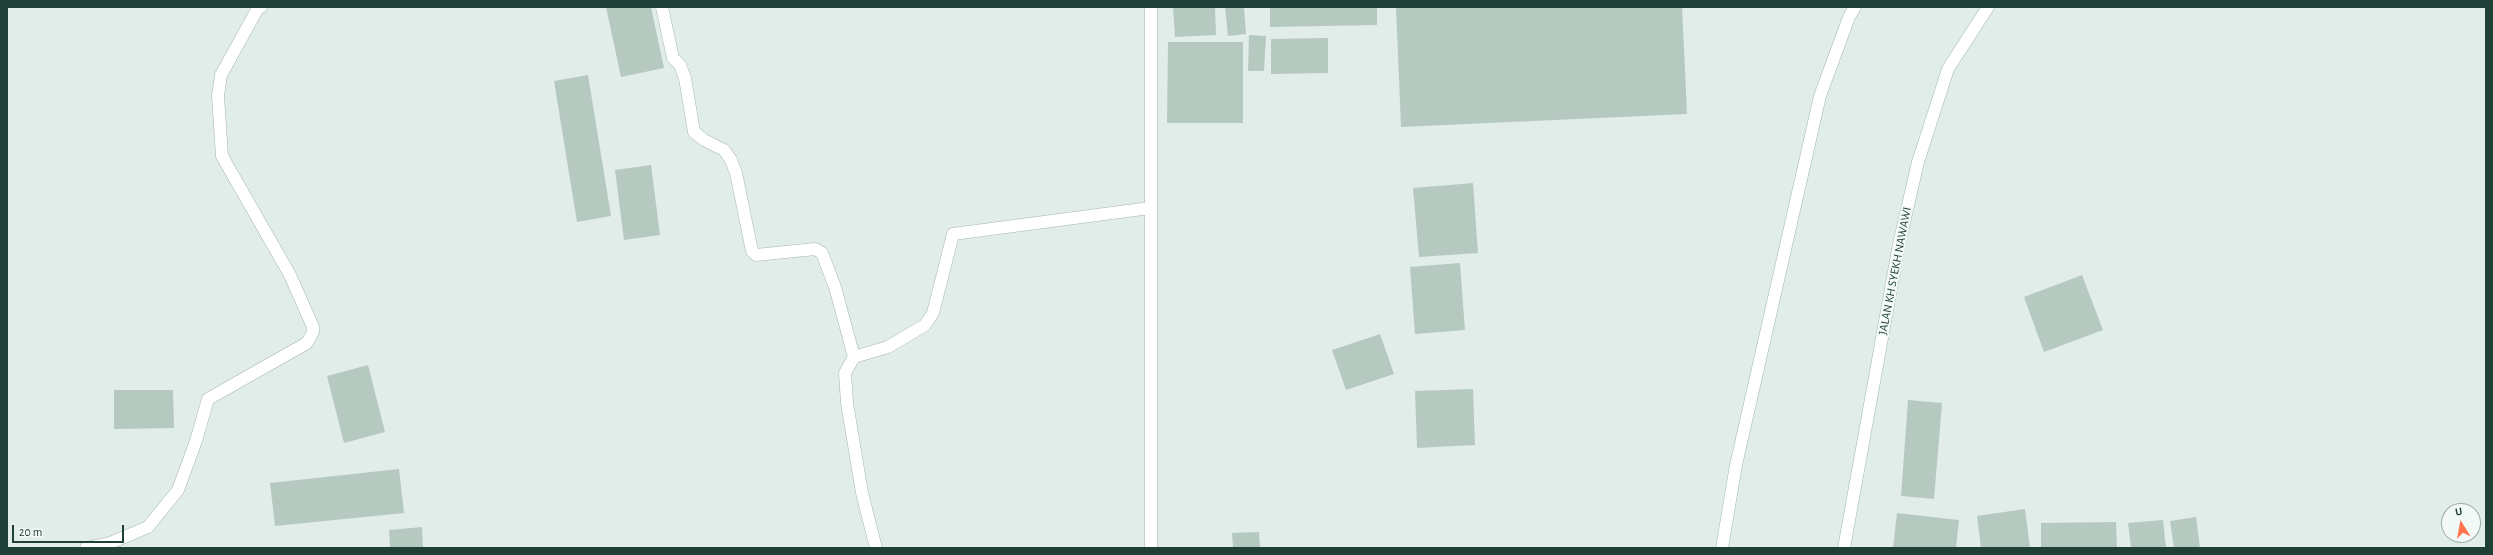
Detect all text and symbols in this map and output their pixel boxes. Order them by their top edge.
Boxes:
street label: JALAN KH SYEKH NAWAWI [1876,206,1914,336]
north arrow [2441,503,2481,543]
text: U [2454,506,2463,518]
scale bar [14,517,126,543]
text: 20 m [19,526,42,538]

